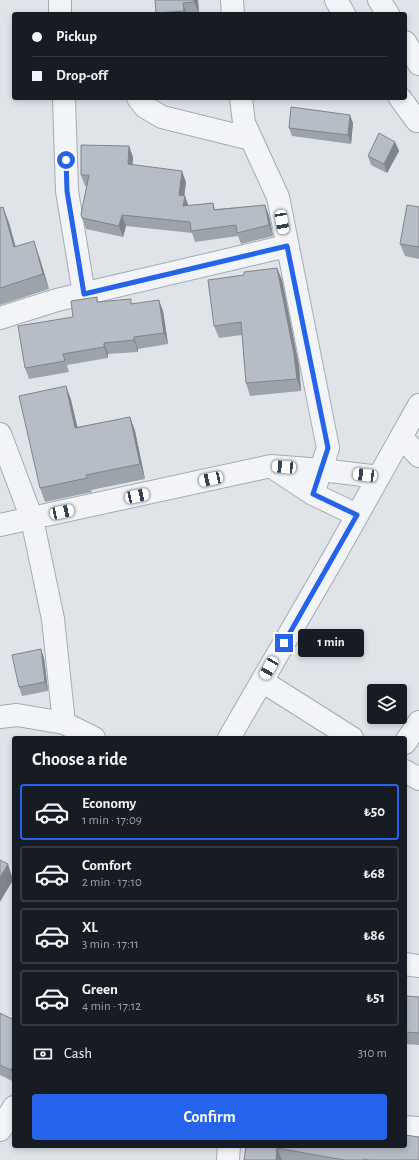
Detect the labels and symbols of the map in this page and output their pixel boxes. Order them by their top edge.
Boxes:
route start [57,151,75,169]
car [274,209,290,235]
car [272,460,296,474]
car [352,468,378,482]
car [198,471,224,487]
car [124,488,150,504]
car [49,504,75,520]
callout: 1 min [298,629,364,657]
route end [275,634,293,652]
car [258,655,280,681]

